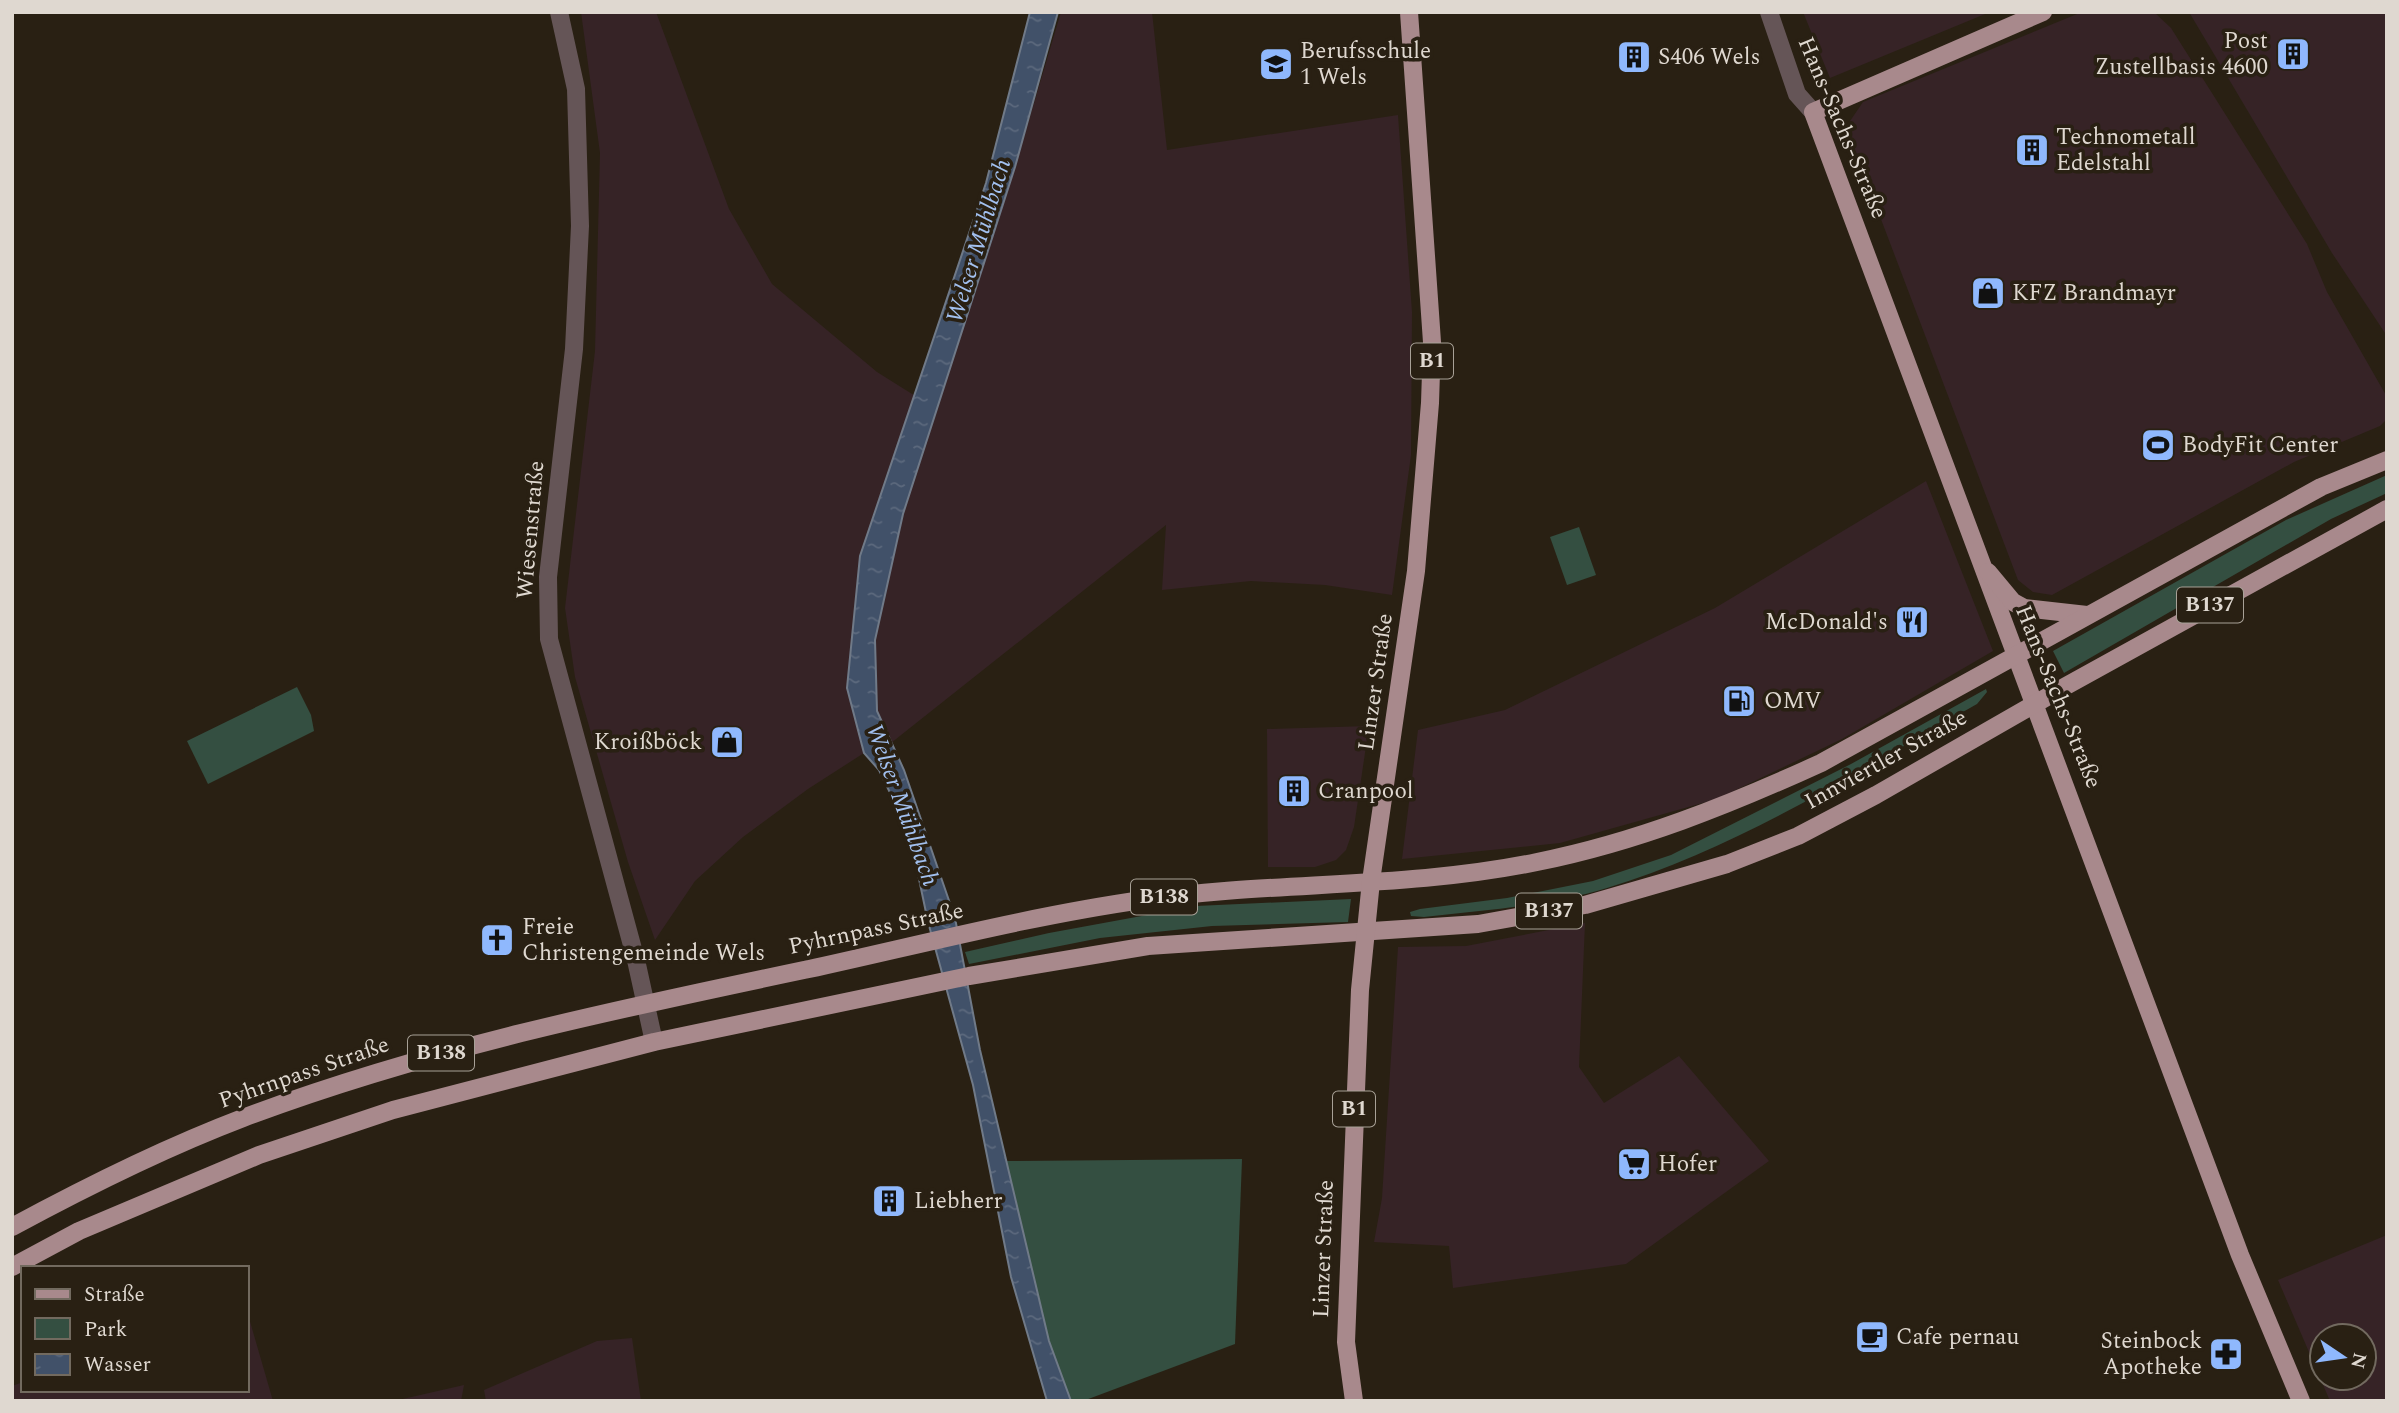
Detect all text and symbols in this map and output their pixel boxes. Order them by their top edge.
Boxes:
place label: Post Zustellbasis 4600 [2095,24,2268,85]
street label: Hans-Sachs-Straße [1788,31,1896,225]
place label: Berufsschule 1 Wels [1300,34,1431,95]
building icon: Post Zustellbasis 4600 [2274,35,2312,73]
building icon: S406 Wels [1615,38,1653,76]
place label: S406 Wels [1658,40,1760,75]
school or university icon: Berufsschule 1 Wels [1257,45,1295,83]
place label: Technometall Edelstahl [2056,120,2195,181]
building icon: Technometall Edelstahl [2013,131,2051,169]
water label: Welser Mühlbach [937,154,1021,328]
shop icon: KFZ Brandmayr [1969,274,2007,312]
place label: KFZ Brandmayr [2012,276,2176,311]
road number: B1 [1411,344,1453,378]
sports icon: BodyFit Center [2139,426,2177,464]
place label: BodyFit Center [2182,428,2338,463]
street label: Wiesenstraße [508,459,554,601]
road number: B137 [2177,588,2243,622]
street label: Hans-Sachs-Straße [2005,600,2111,794]
restaurant icon: McDonald's [1893,603,1931,641]
place label: McDonald's [1765,605,1888,640]
street label: Linzer Straße [1349,611,1403,753]
fuel station icon: OMV [1720,682,1758,720]
place label: OMV [1764,684,1822,719]
street label: Innviertler Straße [1798,701,1974,819]
water label: Welser Mühlbach [856,719,948,891]
shop icon: Kroißböck [708,723,746,761]
place label: Kroißböck [594,725,702,760]
building icon: Cranpool [1275,772,1313,810]
place label: Cranpool [1318,774,1414,809]
road number: B138 [1131,880,1197,914]
street label: Pyhrnpass Straße [785,893,967,965]
road number: B137 [1516,894,1582,928]
place label: Freie Christengemeinde Wels [522,910,765,971]
church icon: Freie Christengemeinde Wels [478,921,516,959]
street label: Pyhrnpass Straße [214,1027,394,1119]
road number: B138 [408,1036,474,1070]
road number: B1 [1333,1092,1375,1126]
supermarket icon: Hofer [1615,1145,1653,1183]
place label: Hofer [1658,1147,1717,1182]
street label: Linzer Straße [1304,1179,1344,1319]
building icon: Liebherr [870,1182,908,1220]
place label: Liebherr [914,1184,1003,1219]
legend [21,1266,248,1392]
text: Straße [84,1279,145,1311]
text: Park [84,1314,128,1346]
cafe icon: Cafe pernau [1853,1318,1891,1356]
place label: Cafe pernau [1896,1320,2019,1355]
north arrow [2308,1322,2378,1392]
place label: Steinbock Apotheke [2101,1324,2202,1385]
pharmacy icon: Steinbock Apotheke [2207,1335,2245,1373]
text: Wasser [84,1349,151,1381]
text: N [2342,1350,2374,1371]

